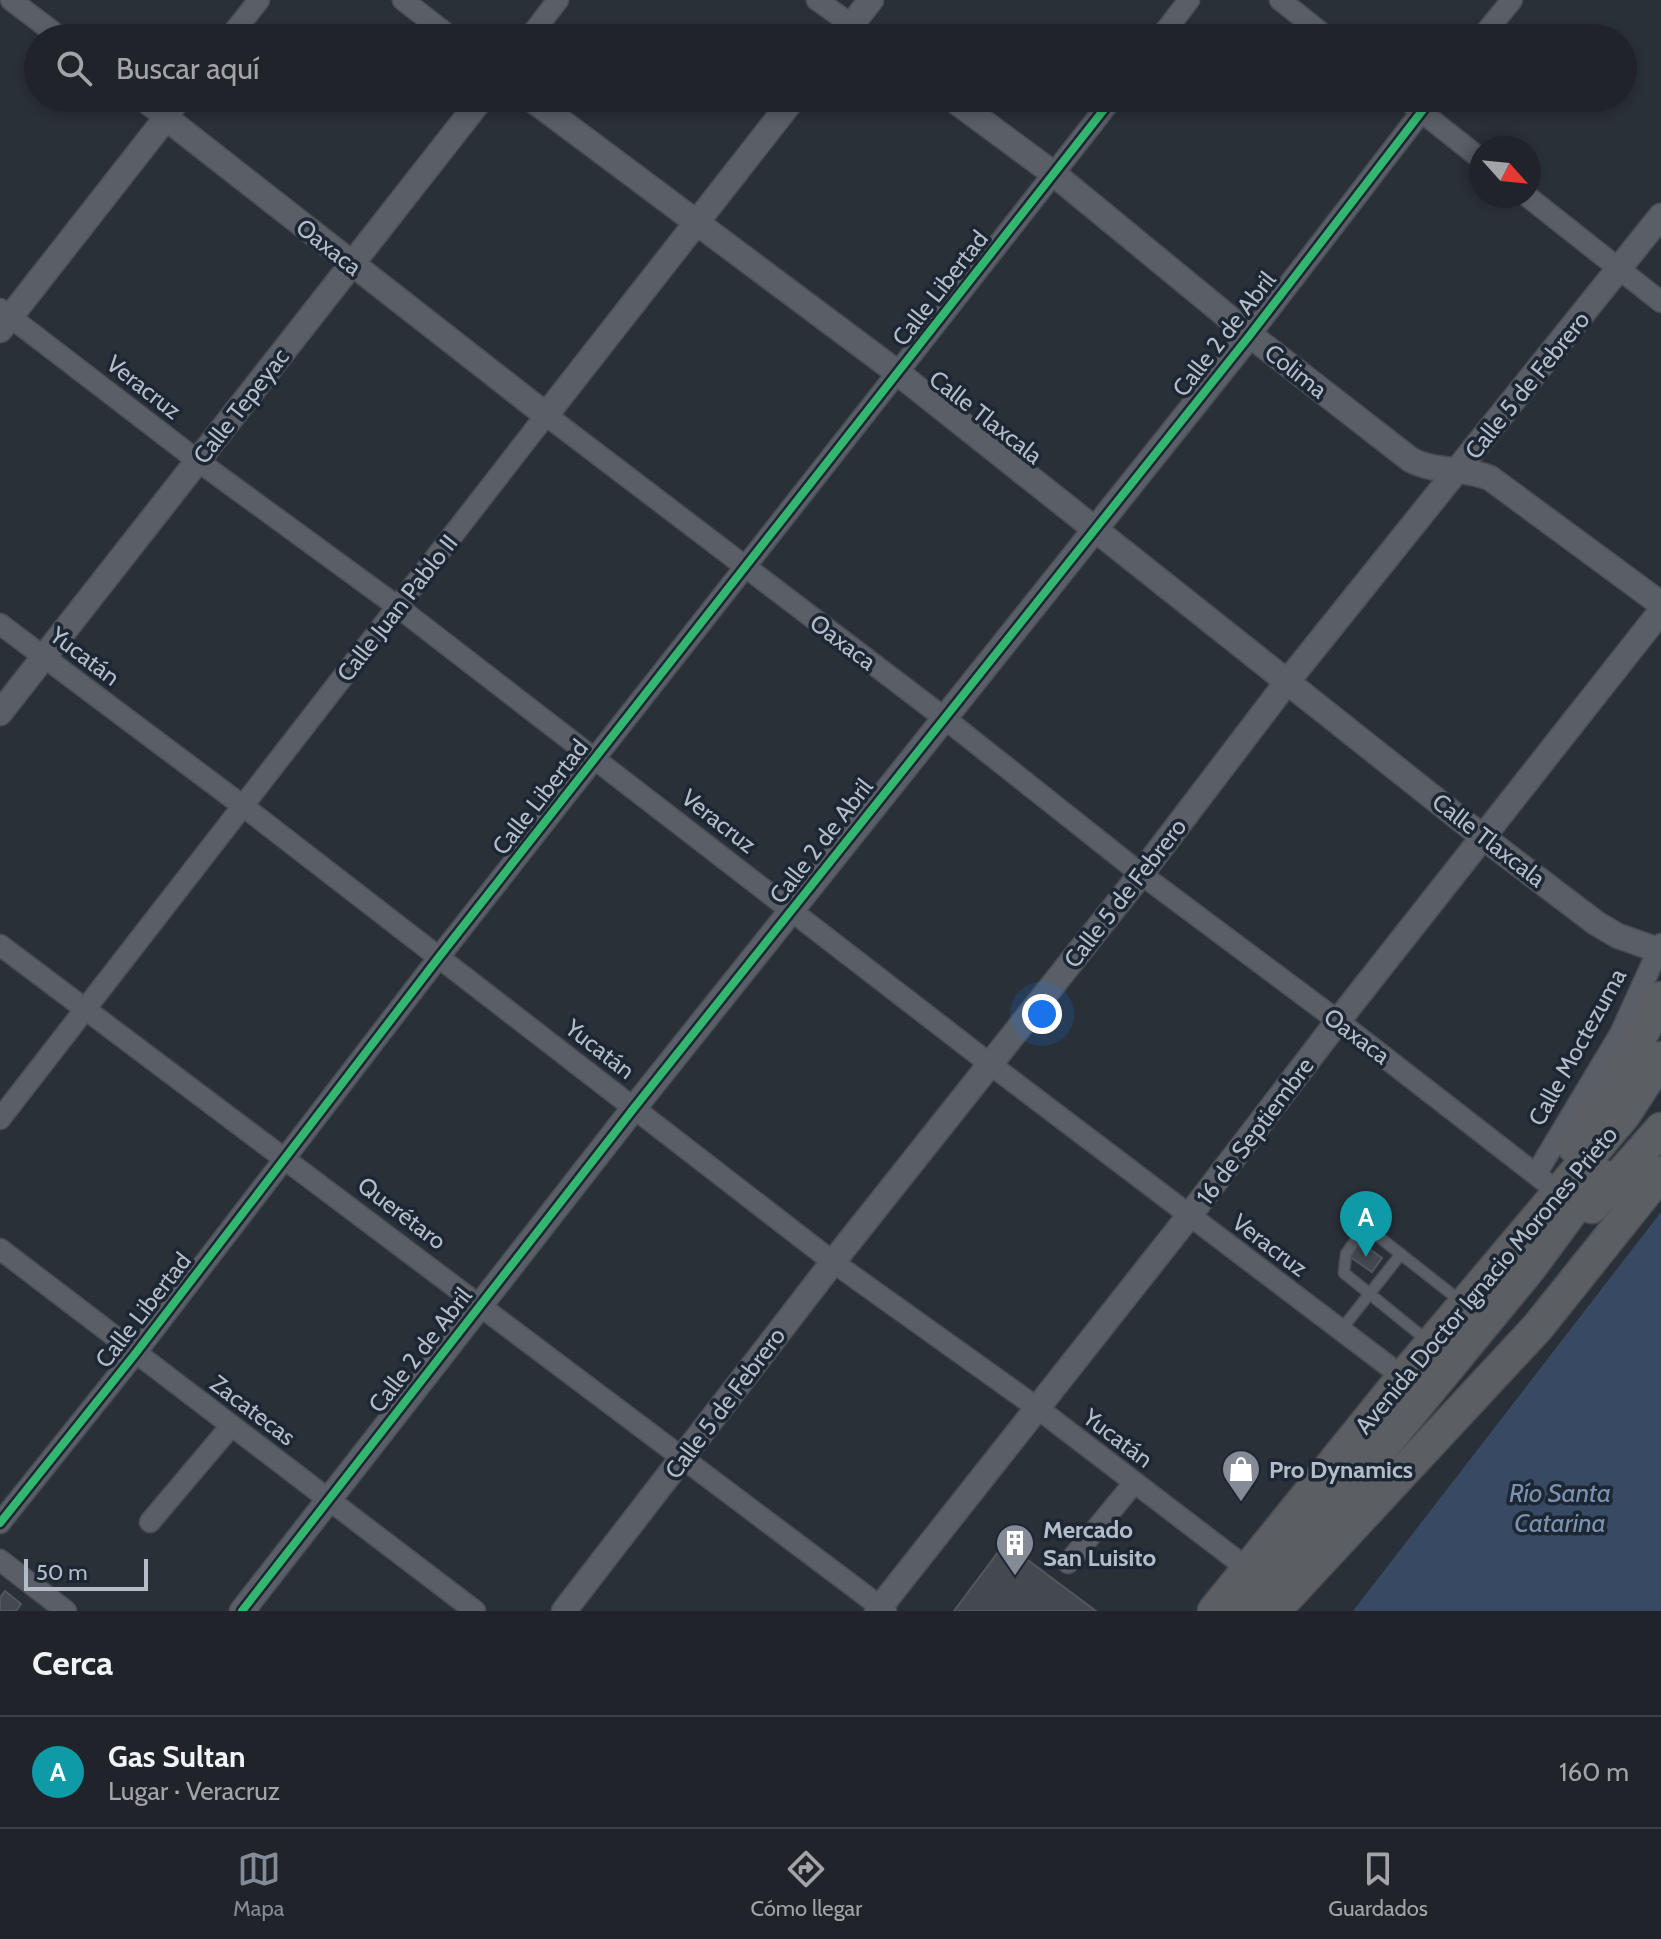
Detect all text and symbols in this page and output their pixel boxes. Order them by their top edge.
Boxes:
search box [24,24,1637,112]
icon: search [52,46,96,90]
text: Buscar aquí [116,50,259,87]
north arrow [1469,136,1541,208]
street label: Oaxaca [291,212,368,282]
street label: Calle Libertad [886,225,994,351]
street label: Calle 2 de Abril [1166,265,1282,402]
street label: Calle 5 de Febrero [1459,305,1595,465]
street label: Colima [1259,338,1333,405]
street label: Calle Tepeyac [187,343,295,469]
street label: Veracruz [101,349,187,425]
street label: Calle Tlaxcala [924,364,1049,470]
street label: Calle Juan Pablo II [331,529,463,687]
street label: Oaxaca [804,608,882,676]
street label: Yucatán [44,620,126,692]
street label: Calle Libertad [486,734,594,860]
street label: Calle 2 de Abril [763,772,879,909]
street label: Veracruz [676,783,762,859]
street label: Calle Tlaxcala [1427,787,1552,893]
street label: Calle 5 de Febrero [1058,812,1192,974]
street label: Calle Moctezuma [1522,963,1632,1131]
your location [1022,994,1062,1034]
street label: Oaxaca [1318,1002,1396,1070]
street label: Yucatán [559,1012,640,1085]
street label: 16 de Septiembre [1190,1052,1320,1210]
street label: Avenida Doctor Ignacio Morones Prieto [1349,1120,1623,1440]
street label: Querétaro [352,1170,452,1256]
pin: A [1340,1191,1392,1257]
street label: Veracruz [1227,1207,1313,1283]
street label: Calle Libertad [89,1247,197,1373]
street label: Calle 2 de Abril [362,1281,478,1418]
street label: Calle 5 de Febrero [659,1322,791,1484]
street label: Zacatecas [205,1369,301,1451]
street label: Yucatán [1077,1402,1159,1474]
shop icon: Pro Dynamics [1220,1448,1262,1503]
place label: Pro Dynamics [1269,1455,1413,1484]
water label: Río Santa Catarina [1509,1477,1611,1539]
place label: Mercado San Luisito [1043,1515,1157,1572]
building icon: Mercado San Luisito [994,1522,1036,1577]
scale bar [24,1555,148,1591]
text: 50 m [36,1559,88,1586]
text: Cerca [32,1642,113,1684]
text: Gas Sultan [108,1738,246,1775]
text: A [50,1756,66,1788]
text: 160 m [1559,1756,1629,1788]
text: Lugar · Veracruz [108,1775,280,1807]
tab: Mapa [233,1847,284,1922]
tab: Cómo llegar [750,1847,862,1922]
tab: Guardados [1328,1847,1428,1922]

